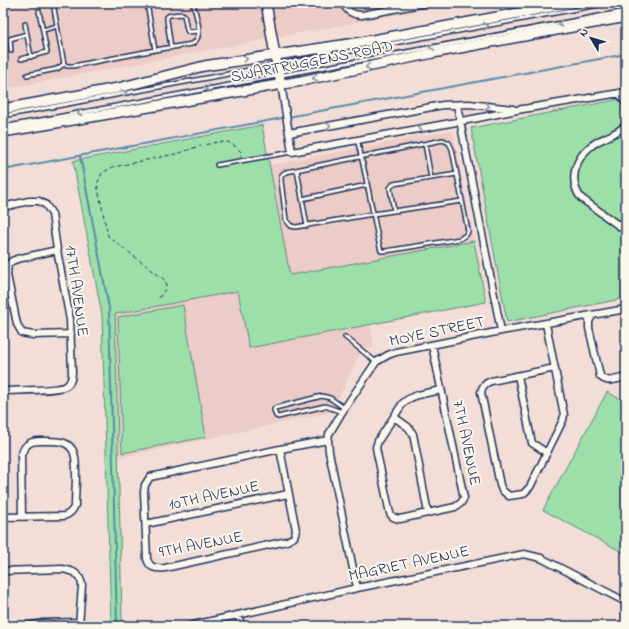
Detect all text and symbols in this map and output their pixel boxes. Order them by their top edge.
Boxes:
north arrow [571,18,611,58]
one-way arrow [557,19,563,27]
one-way arrow [483,22,489,31]
text: N [575,25,593,40]
street label: SWARTRUGGENS ROAD [229,34,395,90]
one-way arrow [429,43,435,51]
one-way arrow [242,55,248,64]
one-way arrow [365,63,371,71]
one-way arrow [312,73,318,82]
one-way arrow [205,84,211,93]
one-way arrow [121,90,127,98]
one-way arrow [484,101,490,110]
one-way arrow [77,108,83,116]
one-way arrow [325,122,331,131]
one-way arrow [418,123,424,132]
street label: 17TH AVENUE [58,244,94,338]
street label: MOYE STREET [387,310,487,354]
street label: 7TH AVENUE [445,398,487,488]
street label: 10TH AVENUE [166,475,262,517]
street label: 9TH AVENUE [157,525,245,565]
street label: MAGRIET AVENUE [346,540,472,588]

